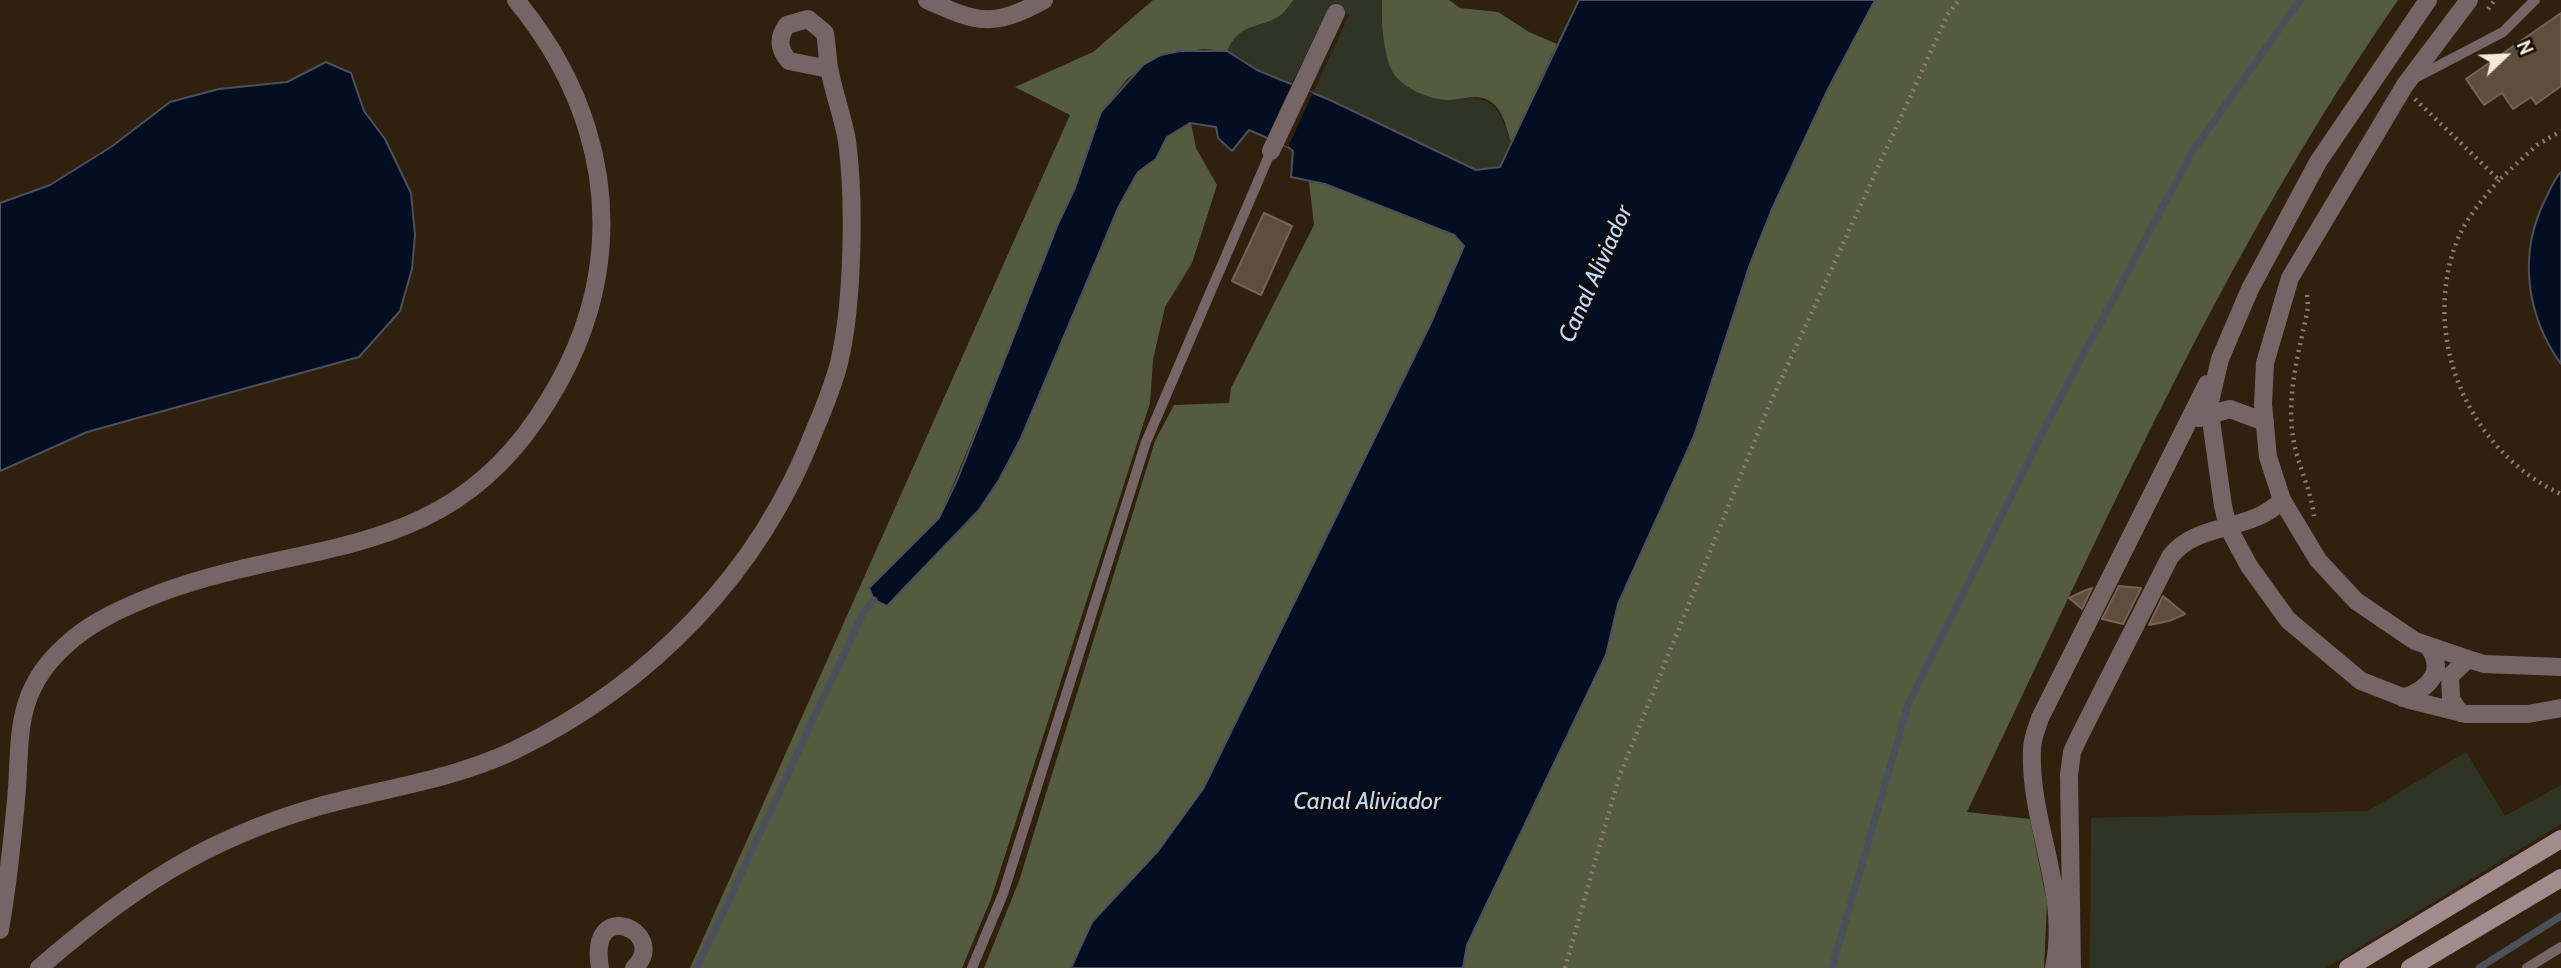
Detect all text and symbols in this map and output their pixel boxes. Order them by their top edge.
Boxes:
north arrow [2470,21,2540,91]
text: N [2512,37,2538,58]
water label: Canal Aliviador [1553,201,1639,347]
water label: Canal Aliviador [1293,788,1441,816]

